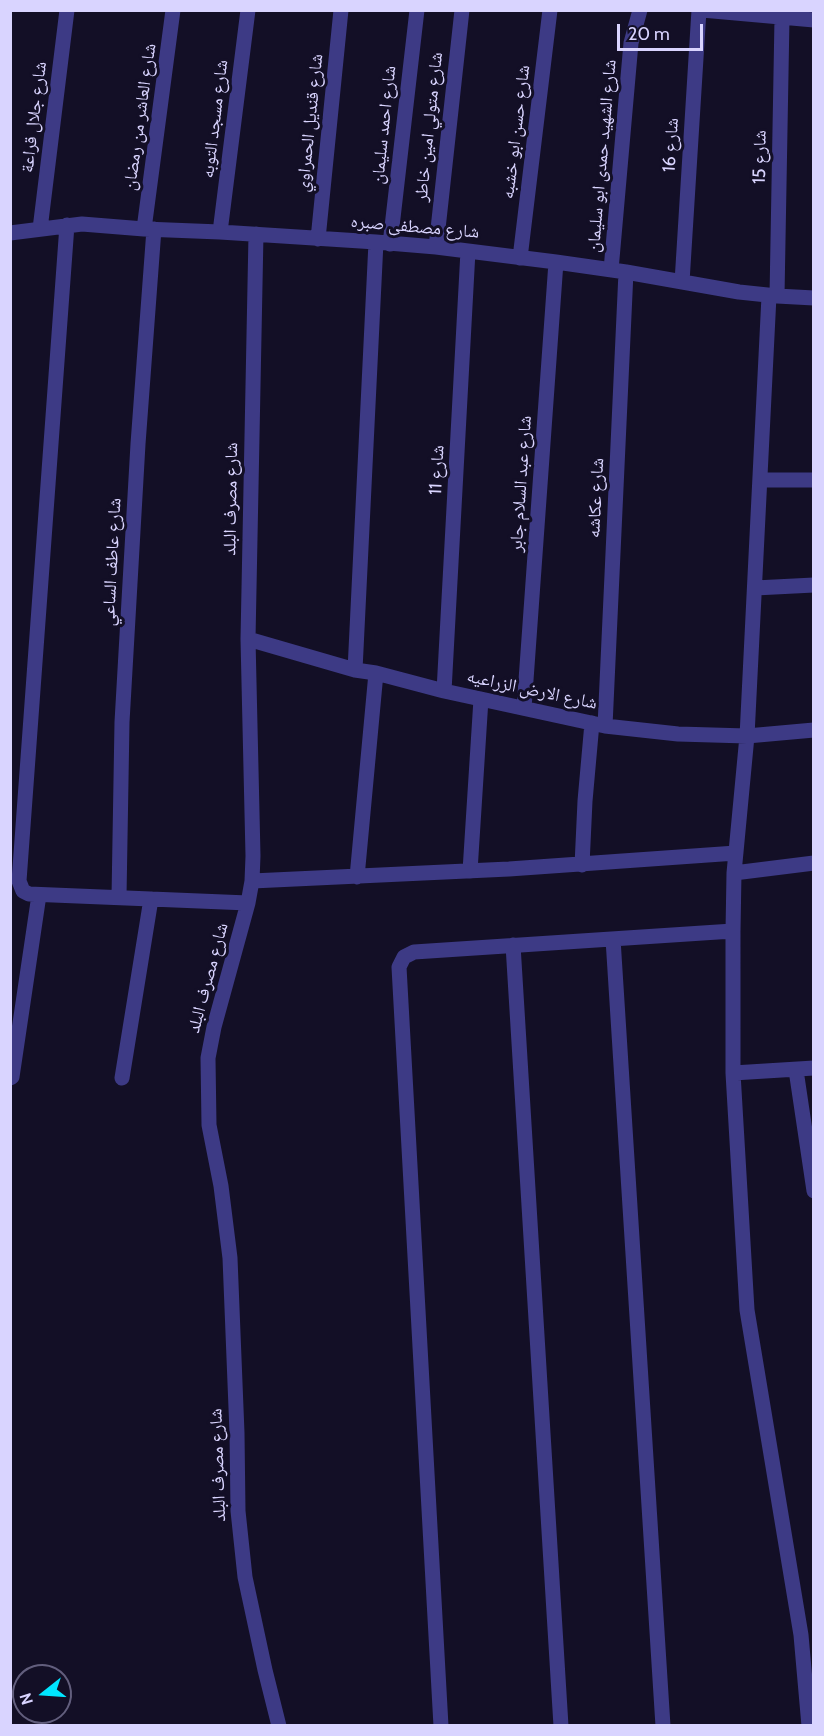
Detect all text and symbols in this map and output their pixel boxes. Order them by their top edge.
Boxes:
scale bar [620,12,706,50]
text: 20 m [628,23,670,45]
street label: شارع العاشر من رمضان [119,42,161,192]
street label: شارع متولي امين خاطر [410,51,448,203]
street label: شارع قنديل الحمراوي [292,53,328,193]
street label: شارع مسجد التوبه [197,59,233,179]
street label: شارع الشهيد حمدى ابو سليمان [583,59,621,253]
street label: شارع جلال قراعة [16,60,52,174]
street label: شارع حسن ابو خشبه [497,64,535,200]
street label: شارع احمد سليمان [367,65,401,185]
street label: شارع 16 [658,117,684,173]
street label: شارع 15 [749,130,771,184]
street label: شارع مصطفى صبره [350,211,480,243]
street label: شارع عبد السلام جابر [505,415,537,553]
street label: شارع مصرف البلد [219,442,243,556]
street label: شارع 11 [425,444,449,496]
street label: شارع عكاشه [583,457,609,539]
street label: شارع عاطف الساعي [98,497,126,627]
street label: شارع الارض الزراعيه [465,666,599,714]
street label: شارع مصرف البلد [183,920,233,1036]
street label: شارع مصرف البلد [205,1408,231,1522]
north arrow [12,1664,72,1724]
text: N [15,1691,37,1707]

